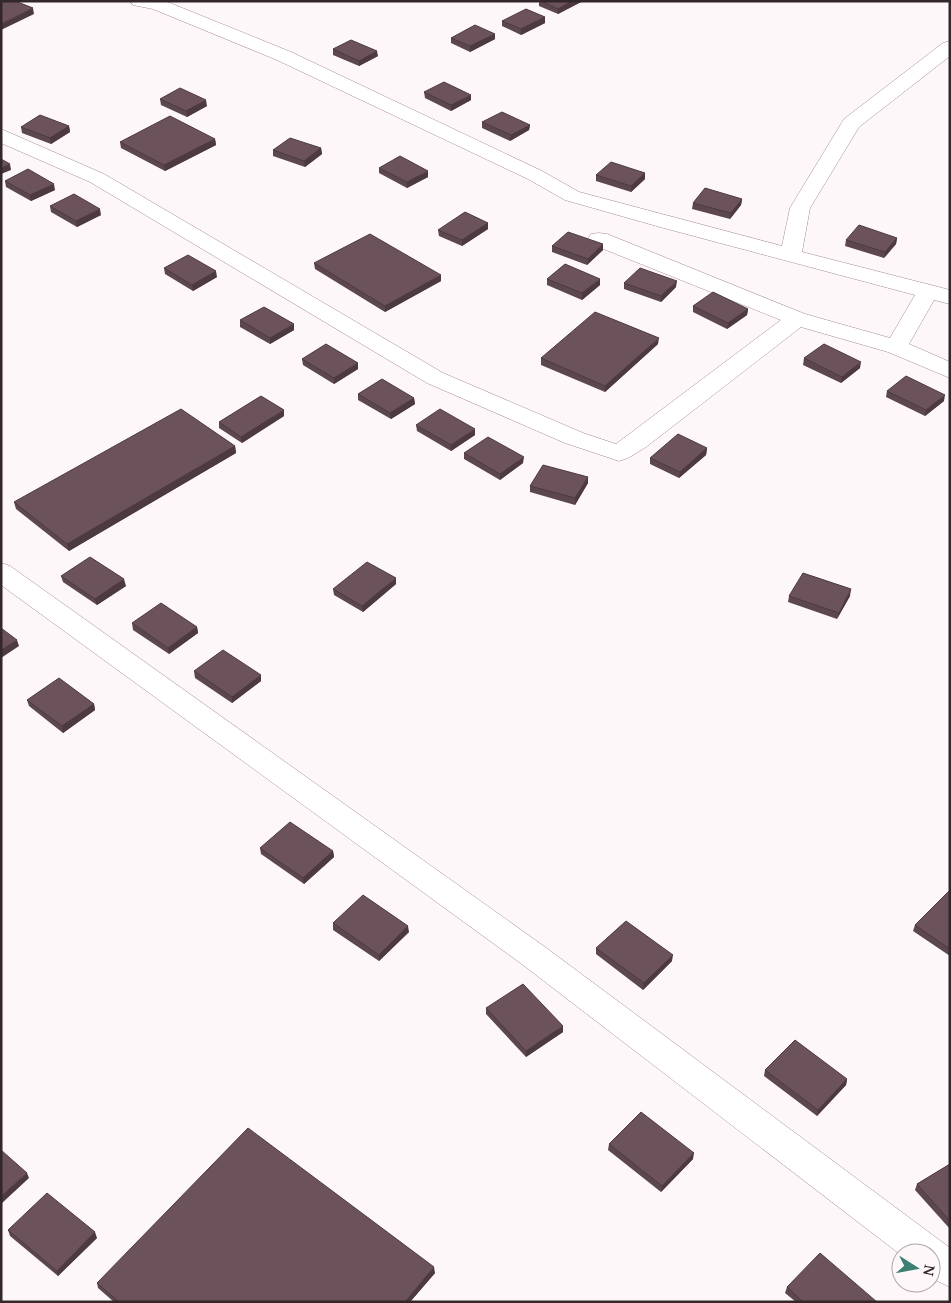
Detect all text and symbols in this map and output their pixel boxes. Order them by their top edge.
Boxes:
north arrow [891,1243,941,1293]
text: N [919,1263,940,1278]

